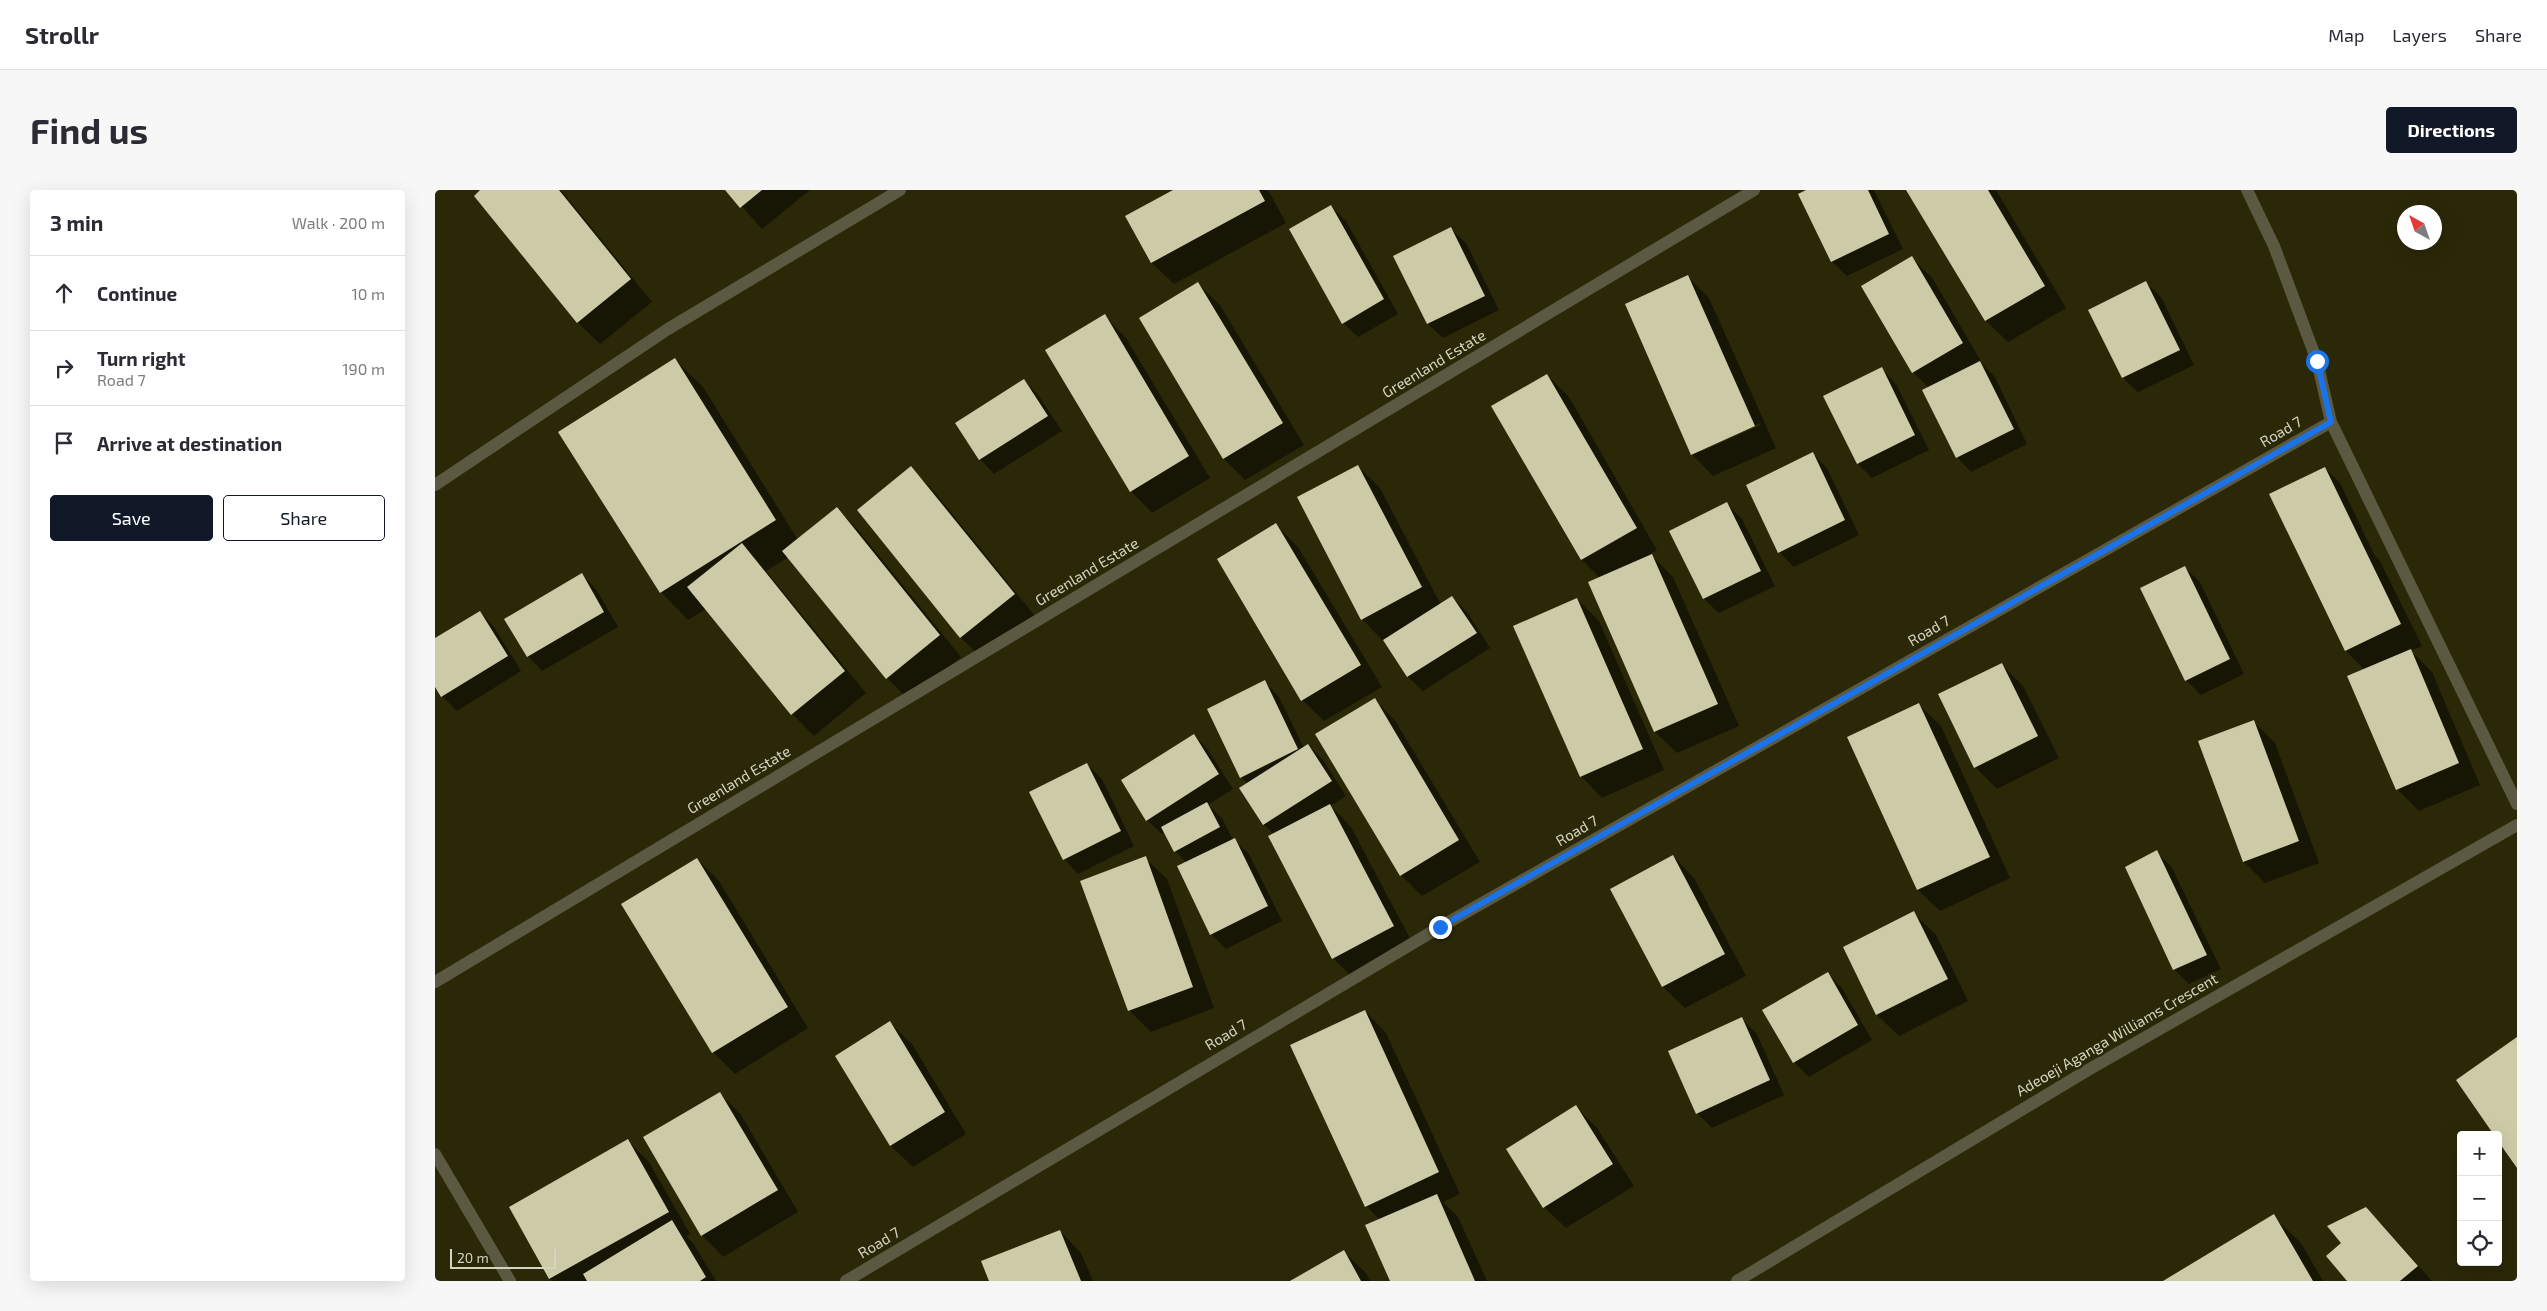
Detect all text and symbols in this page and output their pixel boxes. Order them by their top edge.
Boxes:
text: Strollr [25,20,99,49]
text: Map [2328,24,2364,46]
text: Layers [2392,24,2447,46]
text: Share [2475,24,2522,46]
button: Directions [2386,107,2517,153]
text: Find us [30,109,148,151]
north arrow [2397,205,2442,250]
text: 3 min [50,210,103,235]
text: Walk · 200 m [292,213,385,232]
icon: ahead [50,279,78,307]
text: Continue [97,282,177,305]
text: 10 m [351,284,385,303]
street label: Greenland Estate [1379,325,1488,401]
text: Turn right [97,347,185,370]
route start [2306,350,2329,373]
icon: right [50,354,78,382]
text: 190 m [342,359,385,378]
text: Road 7 [97,370,146,389]
street label: Road 7 [2256,412,2305,450]
icon: arrive [50,429,78,457]
text: Arrive at destination [97,432,282,455]
button: Save [50,495,213,541]
button: Share [223,495,385,541]
street label: Greenland Estate [1032,533,1141,609]
street label: Road 7 [1904,611,1953,649]
street label: Greenland Estate [684,741,793,817]
street label: Road 7 [1552,811,1601,849]
route end [1429,916,1452,939]
street label: Adeoeji Aganga Williams Crescent [2012,969,2221,1100]
street label: Road 7 [1201,1015,1250,1054]
map controls [2457,1131,2502,1266]
button: + [2457,1131,2502,1176]
button: − [2457,1176,2502,1221]
button: locate [2457,1221,2502,1266]
street label: Road 7 [854,1223,903,1262]
scale bar [450,1246,556,1269]
text: 20 m [457,1249,489,1266]

